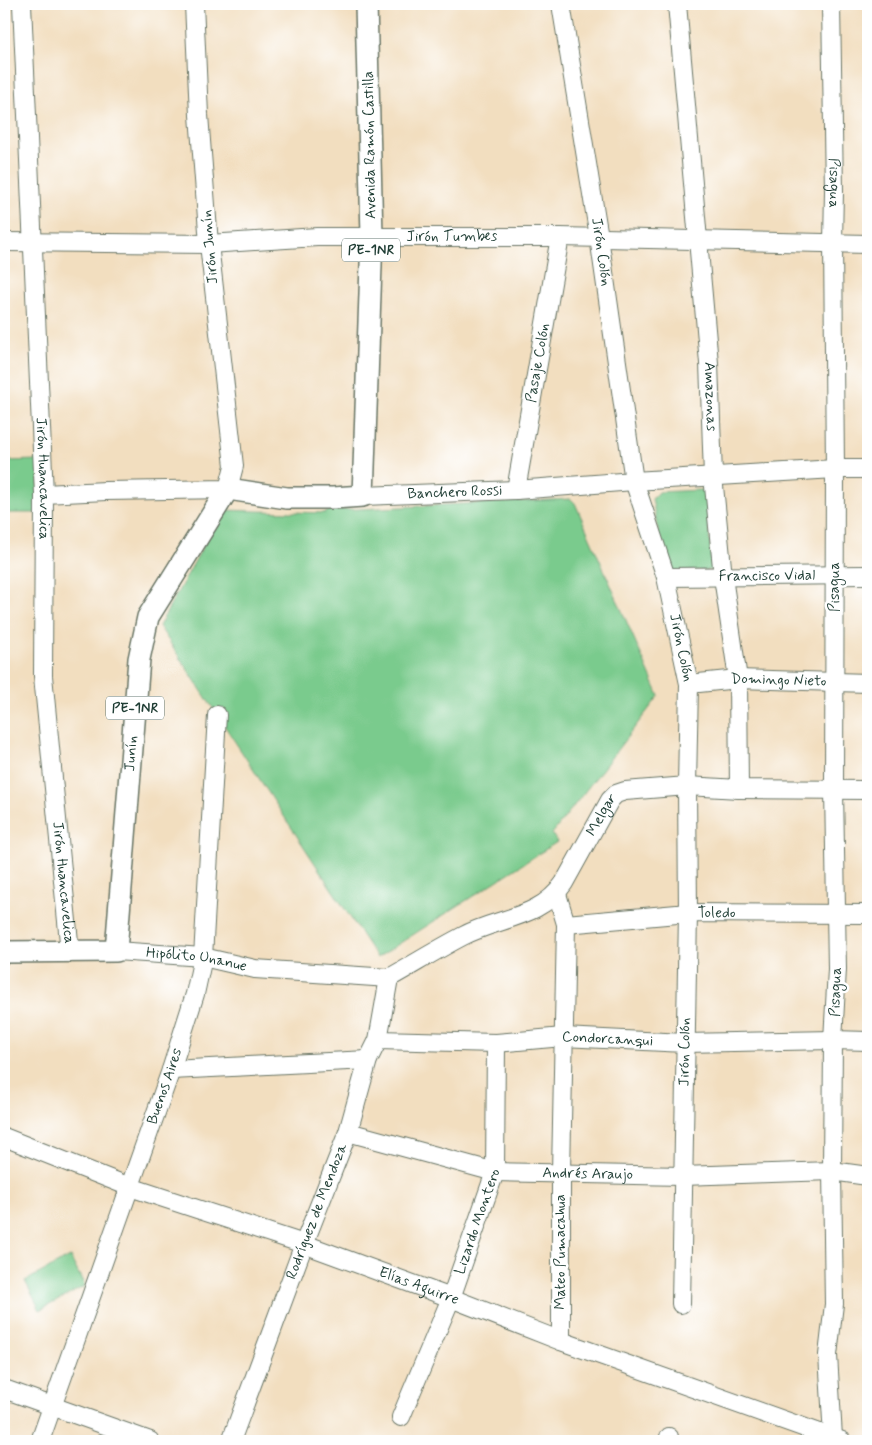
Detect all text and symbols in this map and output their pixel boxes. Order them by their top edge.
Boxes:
street label: Avenida Ramón Castilla [359,71,381,219]
street label: Pisagua [823,158,844,208]
street label: Jirón Junín [197,209,223,285]
street label: Jirón Colón [586,216,616,287]
street label: Jirón Tumbes [406,227,498,247]
road number: PE-1NR [342,238,400,262]
street label: Pasaje Colón [521,322,555,404]
street label: Amazonas [699,362,721,432]
street label: Jirón Huancavelica [31,417,54,540]
street label: Banchero Rossi [407,481,503,504]
street label: Pisagua [825,562,846,612]
street label: Francisco Vidal [719,566,815,586]
street label: Jirón Colón [664,612,698,683]
street label: Domingo Nieto [730,669,827,692]
road number: PE-1NR [106,696,164,720]
street label: Junín [120,735,143,772]
street label: Melgar [582,789,621,840]
street label: Jirón Huancavelica [47,821,79,945]
street label: Toledo [697,903,736,923]
street label: Hipólito Unanue [145,943,249,977]
street label: Pisagua [825,966,848,1017]
street label: Jirón Colón [674,1017,696,1087]
street label: Condorcanqui [562,1027,654,1051]
street label: Buenos Aires [143,1045,187,1127]
street label: Rodríguez de Mendoza [282,1140,353,1282]
street label: Andrés Araujo [542,1163,633,1185]
street label: Lizardo Montero [450,1166,505,1277]
street label: Mateo Pumacahua [551,1194,571,1310]
street label: Elías Aguirre [376,1262,462,1310]

